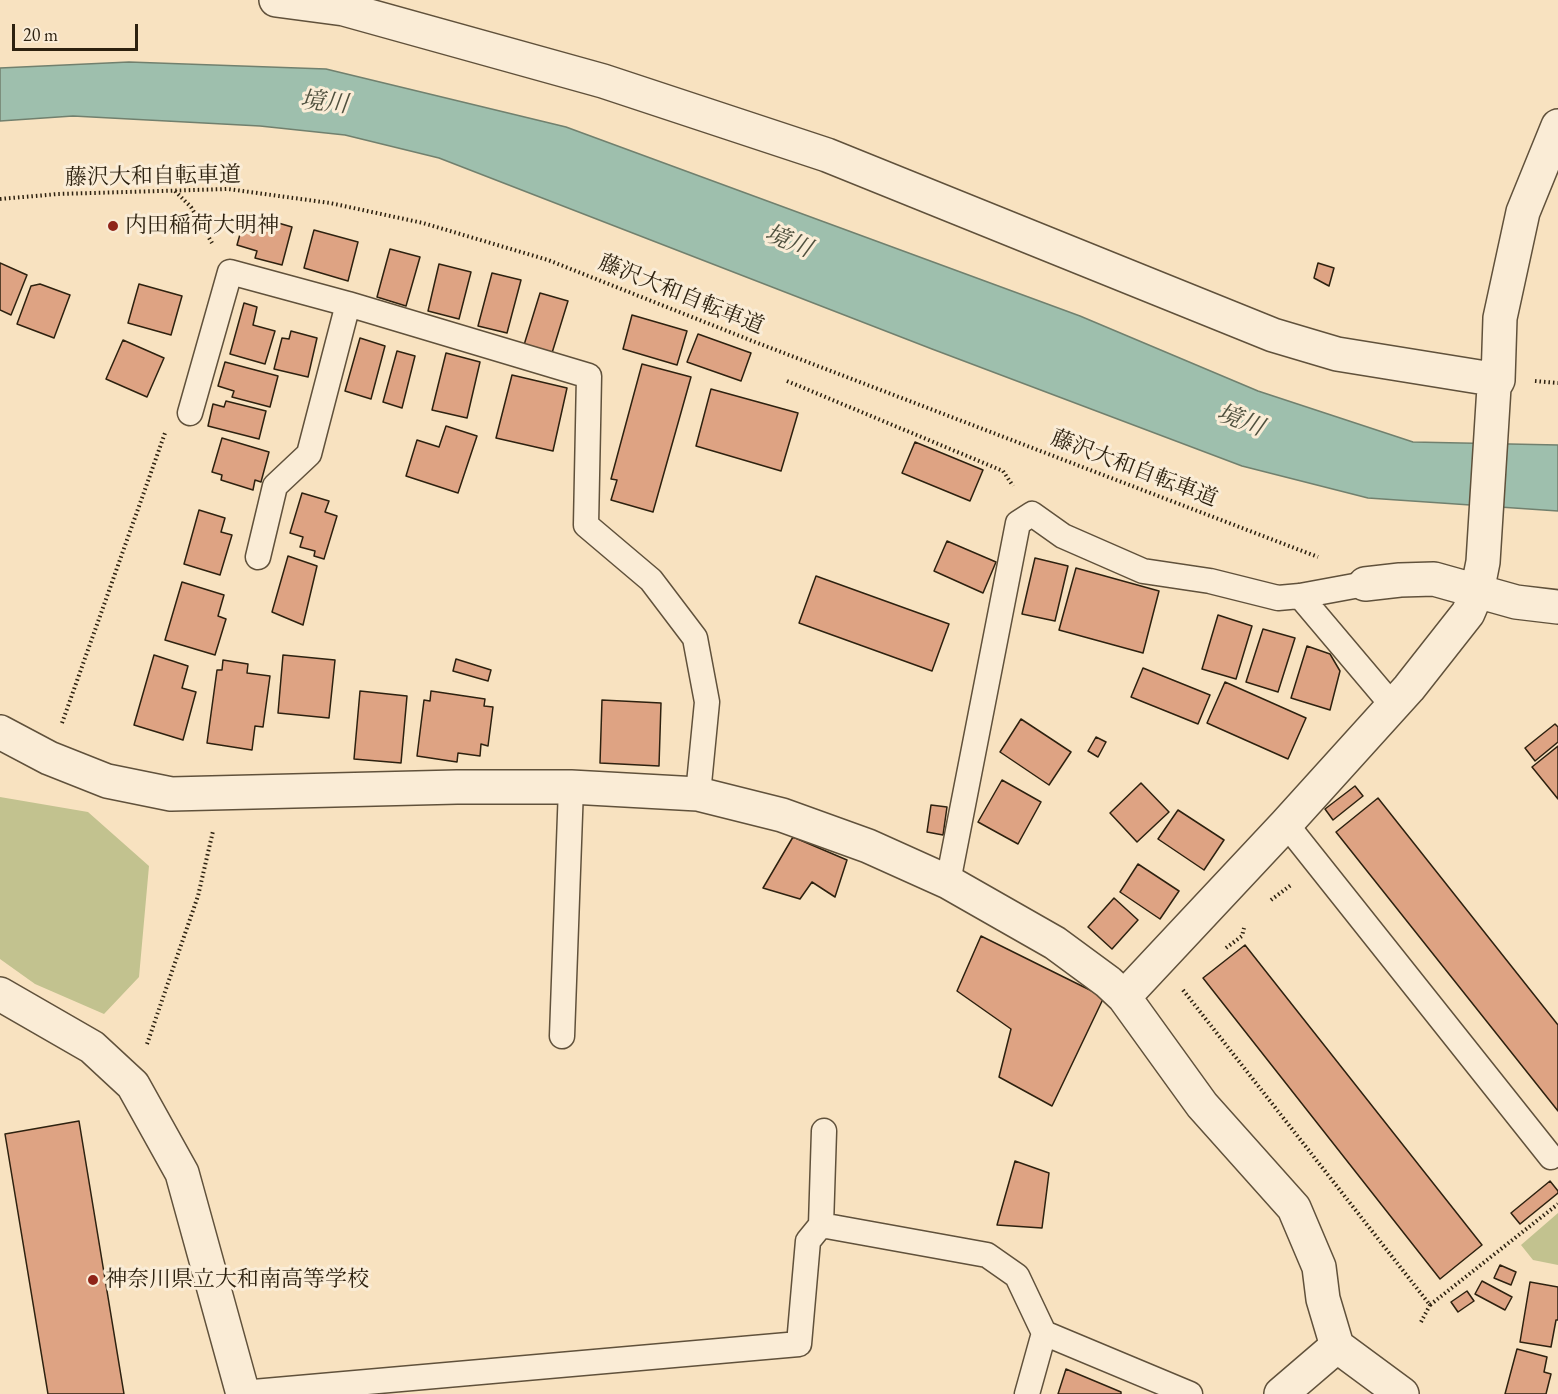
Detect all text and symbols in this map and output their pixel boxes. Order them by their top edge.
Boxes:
scale bar [15,12,141,50]
text: 20 m [23,23,58,46]
water label: 境川 [299,86,349,120]
street label: 藤沢大和自転車道 [65,162,241,192]
place label: 内田稲荷大明神 [125,213,279,239]
marker: 内田稲荷大明神 [106,219,120,233]
water label: 境川 [760,220,816,264]
street label: 藤沢大和自転車道 [594,250,768,340]
water label: 境川 [1212,399,1268,443]
street label: 藤沢大和自転車道 [1047,425,1221,513]
place label: 神奈川県立大和南高等学校 [105,1267,369,1293]
marker: 神奈川県立大和南高等学校 [86,1273,100,1287]

